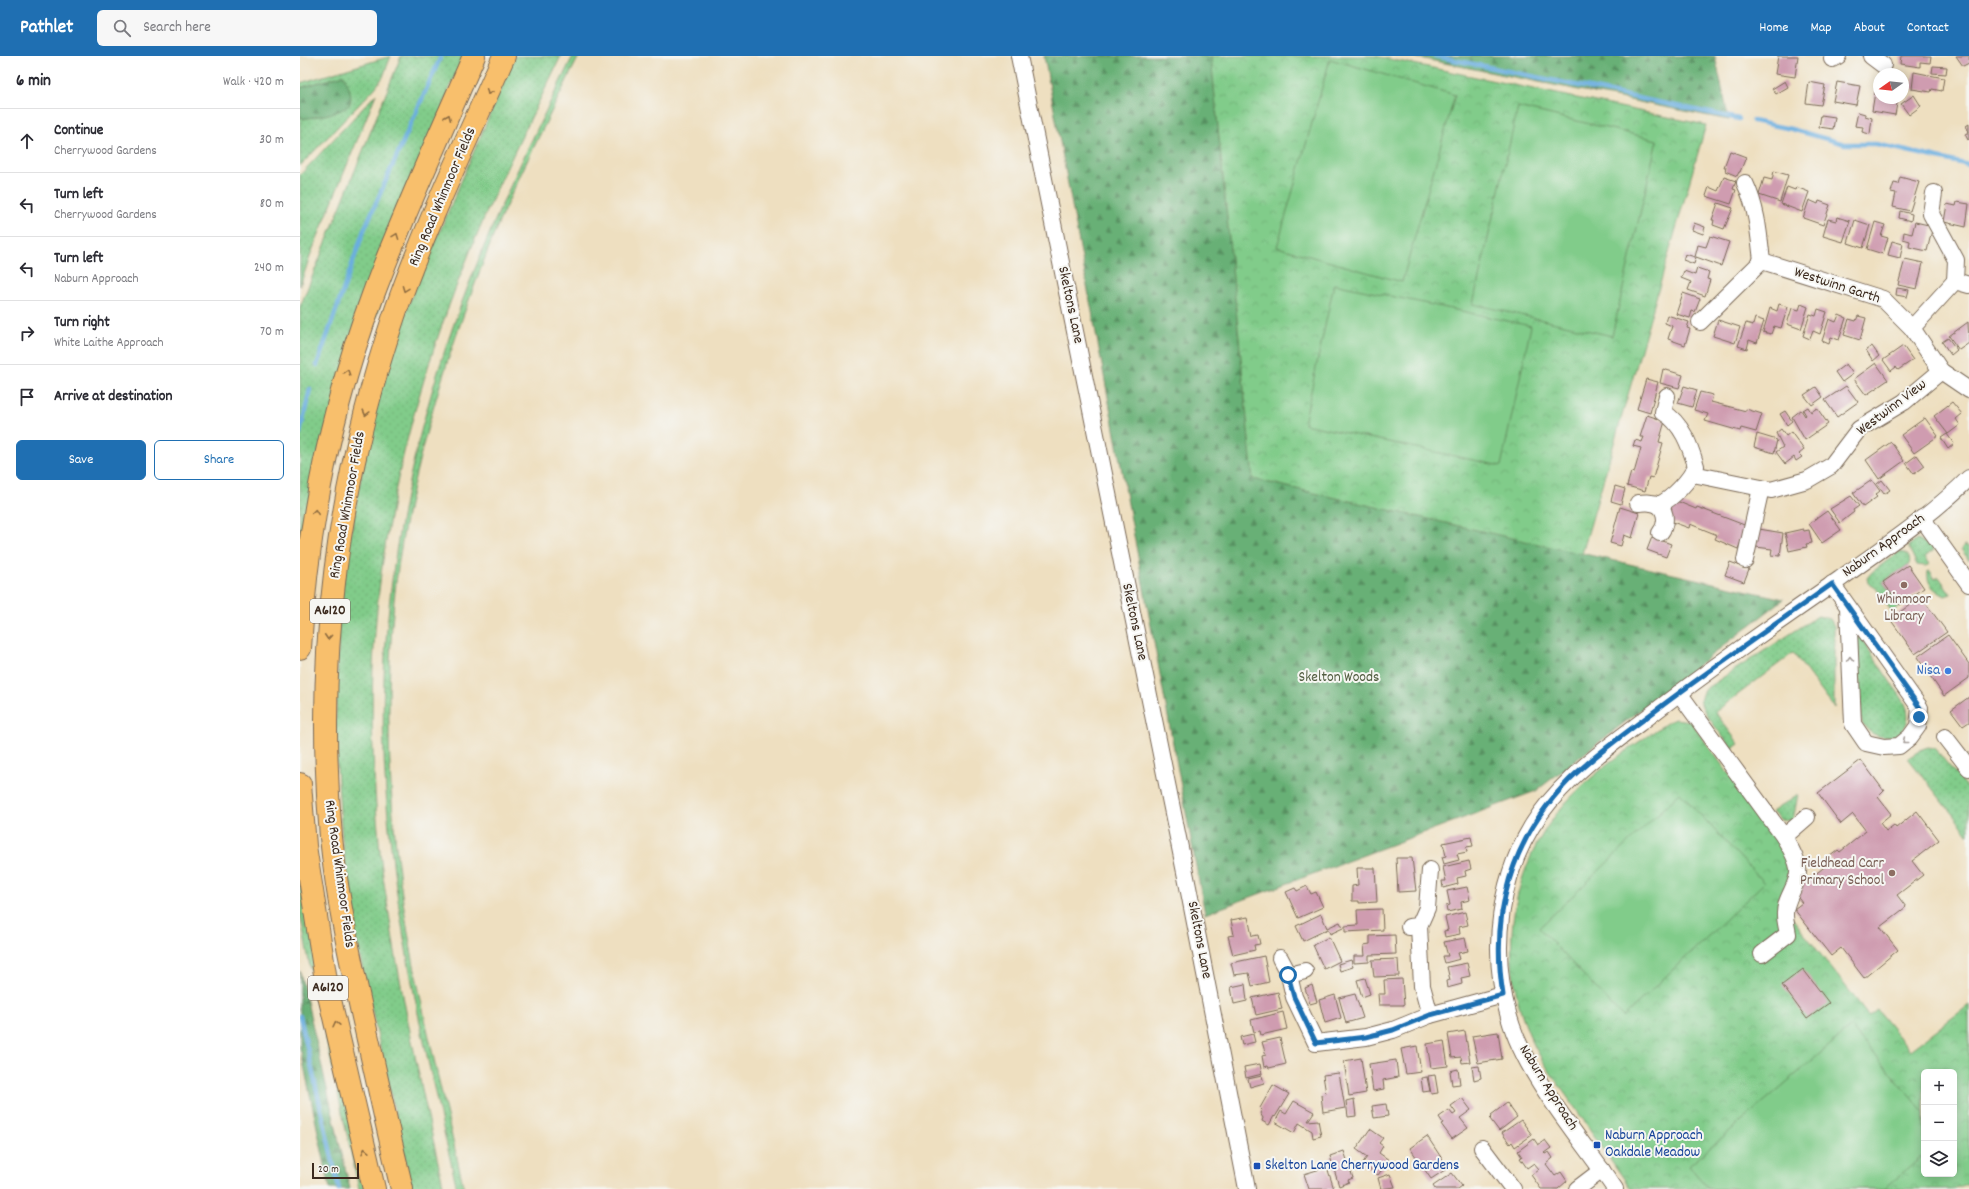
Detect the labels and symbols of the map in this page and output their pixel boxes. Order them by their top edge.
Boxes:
north arrow [1873,68,1909,104]
one-way arrow [485,88,493,95]
one-way arrow [443,114,451,121]
street label: Ring Road Whinmoor Fields [404,124,482,270]
one-way arrow [391,233,399,240]
street label: Westwinn Garth [1791,262,1883,310]
street label: Skeltons Lane [1051,264,1089,346]
one-way arrow [401,285,409,292]
one-way arrow [342,369,351,376]
street label: Westwinn View [1852,374,1932,442]
one-way arrow [362,409,371,416]
street label: Ring Road Whinmoor Fields [324,430,372,580]
street label: Naburn Approach [1838,508,1930,584]
one-way arrow [310,509,319,515]
marker: Whinmoor Library [1899,580,1909,590]
street label: Skeltons Lane [1115,581,1153,663]
place label: Whinmoor Library [1877,589,1932,628]
road number: A6120 [310,599,350,623]
one-way arrow [324,634,333,640]
one-way arrow [1846,656,1854,662]
place label: Nisa [1916,660,1941,682]
marker: Nisa [1943,666,1953,676]
park label: Skelton Woods [1299,667,1379,689]
route end [1910,708,1928,726]
one-way arrow [1903,736,1910,743]
street label: Ring Road Whinmoor Fields [318,799,360,949]
place label: Fieldhead Carr Primary School [1800,853,1884,892]
marker: Fieldhead Carr Primary School [1887,868,1897,878]
street label: Skeltons Lane [1181,899,1217,981]
route start [1279,966,1297,984]
road number: A6120 [308,976,348,1000]
one-way arrow [333,1021,341,1027]
street label: Naburn Approach [1513,1041,1583,1135]
place label: Naburn Approach Oakdale Meadow [1605,1125,1703,1164]
marker: Naburn Approach Oakdale Meadow [1592,1140,1602,1150]
one-way arrow [361,1148,370,1155]
place label: Skelton Lane Cherrywood Gardens [1265,1155,1459,1177]
scale bar [312,1161,359,1180]
marker: Skelton Lane Cherrywood Gardens [1252,1161,1262,1171]

